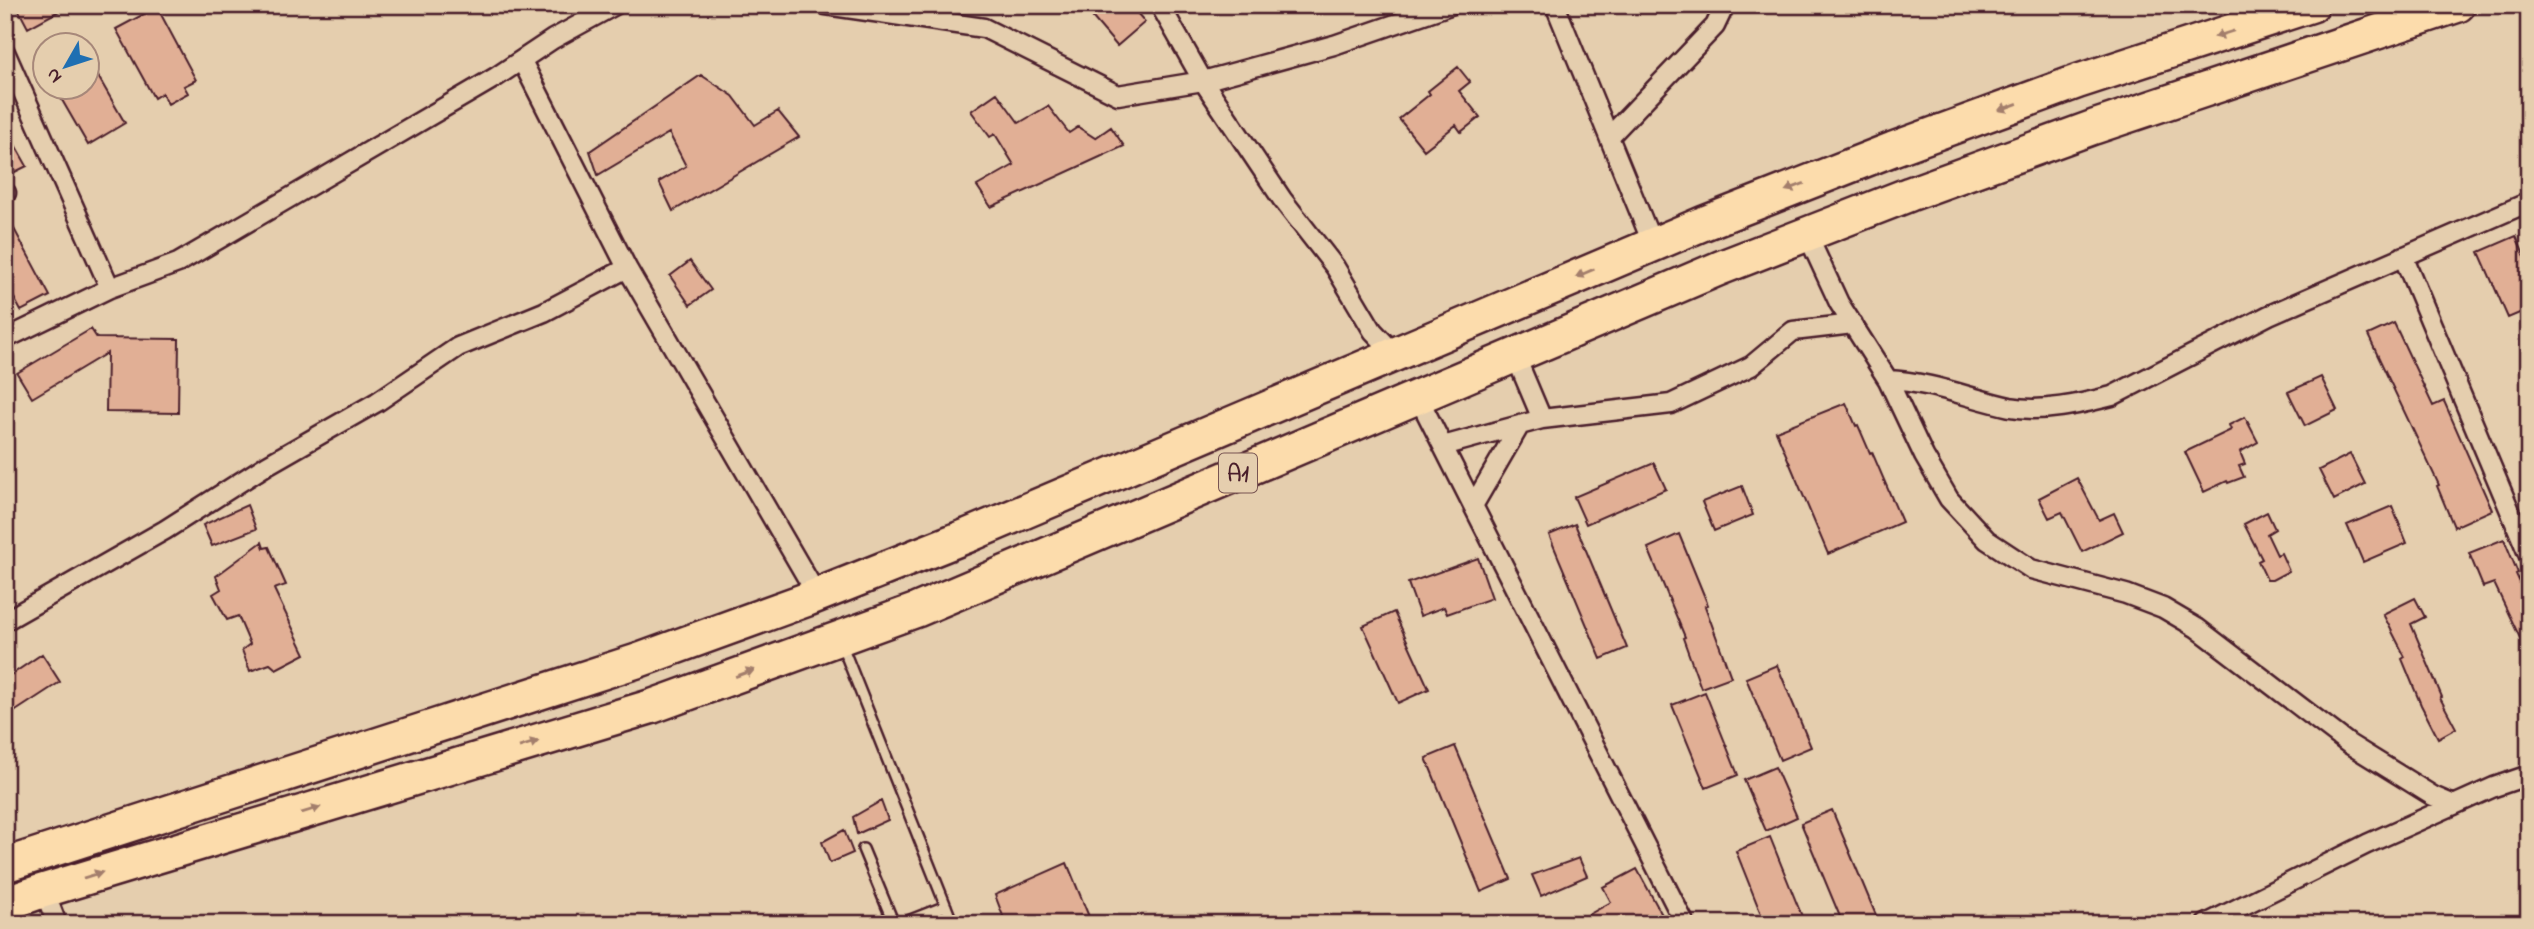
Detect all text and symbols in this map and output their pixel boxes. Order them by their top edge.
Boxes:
one-way arrow [2213,29,2234,40]
north arrow [32,32,102,102]
text: N [40,62,69,89]
one-way arrow [1998,102,2019,113]
one-way arrow [1785,182,1806,193]
one-way arrow [1574,268,1595,279]
road number: A1 [1219,453,1257,492]
one-way arrow [735,667,756,678]
one-way arrow [519,738,540,748]
one-way arrow [301,804,322,814]
one-way arrow [83,870,104,880]

